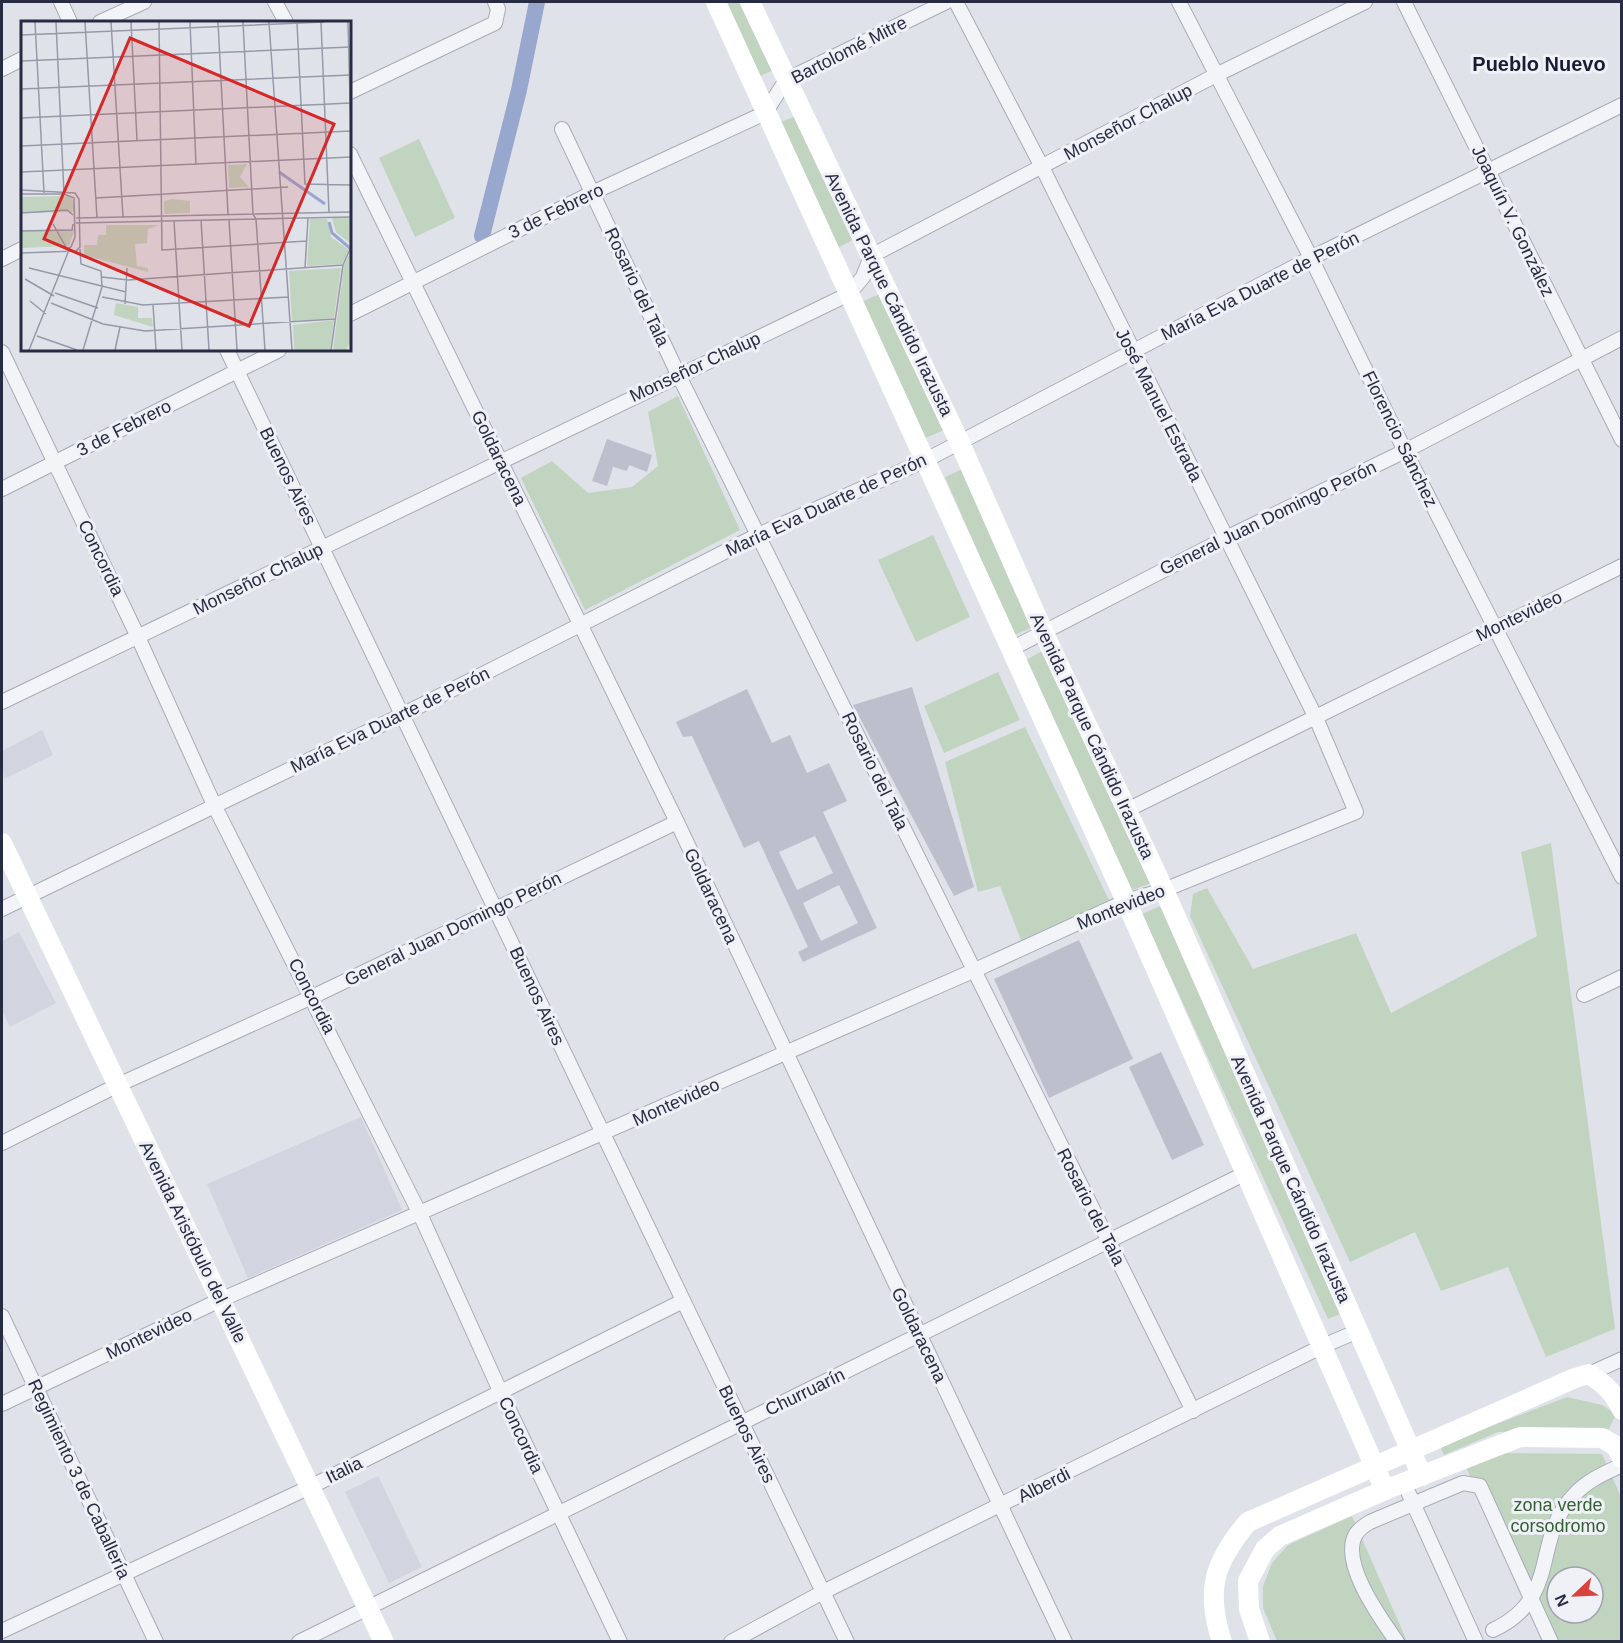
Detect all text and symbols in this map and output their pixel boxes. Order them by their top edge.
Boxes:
street label: Bartolomé Mitre [788,12,910,88]
inset map [21,21,351,351]
district label: Pueblo Nuevo [1472,53,1606,75]
street label: Monseñor Chalup [1061,80,1195,164]
street label: Joaquín V. González [1468,142,1558,300]
street label: Avenida Parque Cándido Irazusta [821,169,957,420]
street label: 3 de Febrero [505,179,607,243]
street label: Rosario del Tala [601,224,674,350]
street label: María Eva Duarte de Perón [1158,227,1362,345]
street label: José Manuel Estrada [1112,325,1207,486]
street label: Monseñor Chalup [626,328,764,406]
street label: Florencio Sánchez [1358,368,1442,510]
street label: 3 de Febrero [74,396,174,460]
street label: Goldaracena [467,407,531,510]
street label: Buenos Aires [256,424,320,528]
street label: María Eva Duarte de Perón [722,450,930,560]
street label: General Juan Domingo Perón [1157,457,1379,579]
street label: Concordia [74,517,128,600]
street label: Monseñor Chalup [190,539,326,619]
street label: Montevideo [1473,587,1565,645]
street label: Avenida Parque Cándido Irazusta [1026,610,1158,863]
street label: María Eva Duarte de Perón [287,663,493,777]
street label: Rosario del Tala [838,709,913,834]
street label: Goldaracena [680,845,742,948]
street label: General Juan Domingo Perón [342,868,564,990]
street label: Montevideo [1074,880,1168,934]
street label: Buenos Aires [506,944,568,1048]
street label: Concordia [284,955,340,1038]
street label: Avenida Parque Cándido Irazusta [1227,1052,1355,1307]
street label: Montevideo [629,1074,723,1130]
street label: Avenida Aristóbulo del Valle [135,1138,251,1346]
street label: Rosario del Tala [1053,1145,1130,1270]
street label: Goldaracena [887,1284,951,1387]
street label: Montevideo [103,1305,195,1363]
street label: Churruarín [762,1364,848,1420]
street label: Regimiento 3 de Caballería [24,1376,135,1583]
street label: Buenos Aires [715,1382,779,1486]
street label: Concordia [495,1394,548,1477]
street label: Italia [323,1452,366,1487]
street label: Alberdi [1014,1463,1074,1507]
park label: zona verde corsodromo [1510,1495,1606,1536]
north arrow [1545,1565,1605,1625]
text: N [1552,1592,1572,1609]

